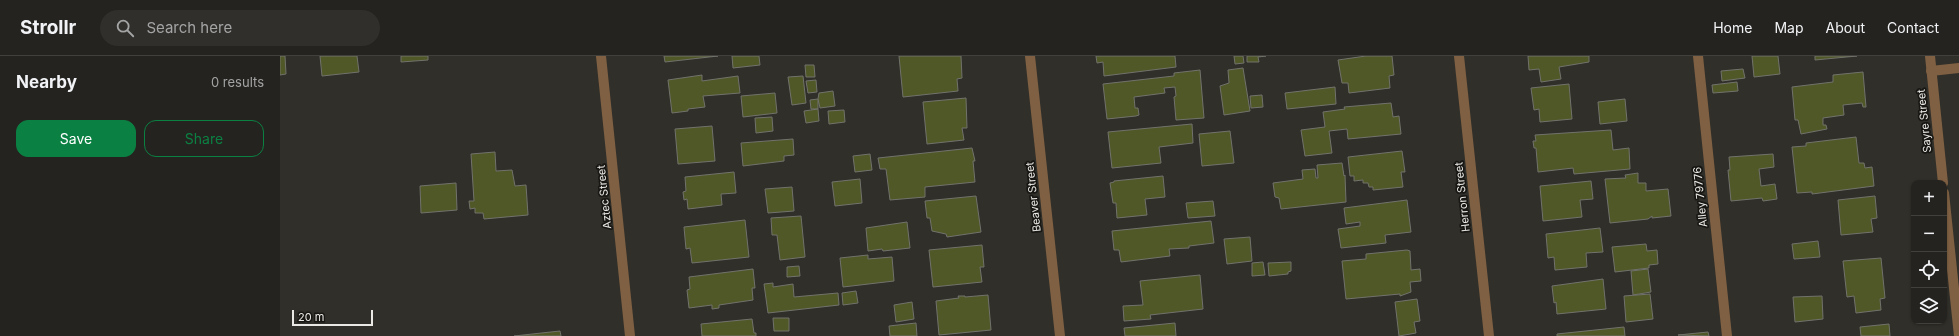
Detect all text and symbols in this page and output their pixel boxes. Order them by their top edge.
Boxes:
search box [100,10,380,46]
text: Strollr [20,16,76,39]
icon: search [114,17,136,39]
text: Search here [146,18,232,37]
text: Home [1713,19,1752,36]
text: Map [1774,19,1804,36]
text: About [1826,19,1865,36]
text: Contact [1887,19,1939,36]
text: Nearby [16,72,77,92]
text: 0 results [211,74,264,90]
street label: Sayre Street [1914,88,1934,153]
button: Save [16,120,136,157]
button: Share [144,120,264,157]
street label: Beaver Street [1022,161,1044,233]
street label: Herron Street [1451,161,1473,233]
street label: Aztec Street [594,164,614,230]
street label: Alley 79776 [1690,166,1710,228]
map controls [1911,180,1947,324]
button: + [1911,180,1947,216]
button: − [1911,216,1947,252]
button: locate [1911,252,1947,288]
button: layers [1911,288,1947,324]
scale bar [292,308,373,327]
text: 20 m [298,310,324,324]

